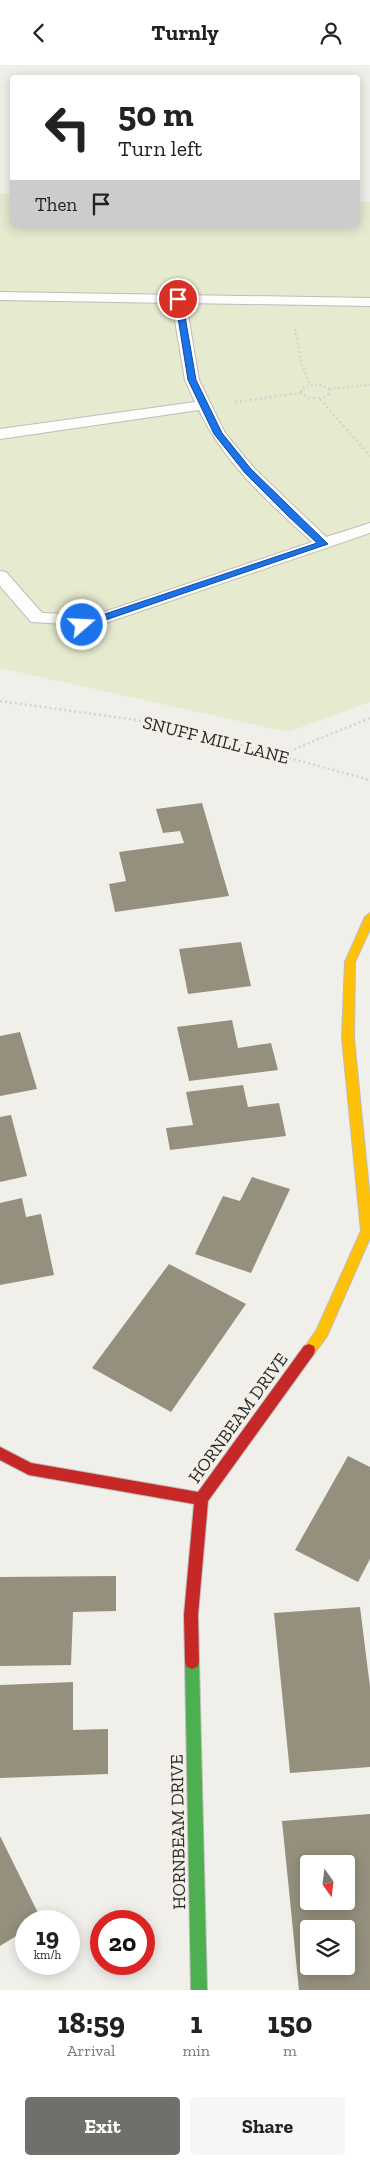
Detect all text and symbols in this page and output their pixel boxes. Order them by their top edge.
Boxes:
icon: back [25,19,53,47]
text: Turnly [151,19,219,46]
icon: person [317,19,345,47]
text: 50 m [118,93,194,135]
icon: left [35,95,100,160]
text: Turn left [118,135,202,162]
icon: arrive [87,190,115,218]
text: Then [35,193,77,216]
pin [157,278,199,320]
icon: arrive [164,285,192,313]
position arrow [55,598,107,650]
street label: SNUFF MILL LANE [141,711,291,769]
street label: HORNBEAM DRIVE [183,1349,293,1487]
street label: HORNBEAM DRIVE [166,1754,190,1910]
north arrow [300,1855,355,1910]
map controls [300,1855,355,1975]
speed limit sign: 20 [90,1910,155,1975]
button: layers [300,1920,355,1975]
text: 19 [36,1921,59,1951]
text: km/h [34,1948,61,1962]
text: 18:59 [58,2005,125,2041]
text: 1 [190,2005,202,2041]
text: 150 [267,2005,312,2041]
text: Arrival [67,2041,115,2060]
text: min [182,2041,210,2060]
text: m [283,2041,297,2060]
button: Exit [25,2097,180,2155]
button: Share [190,2097,345,2155]

